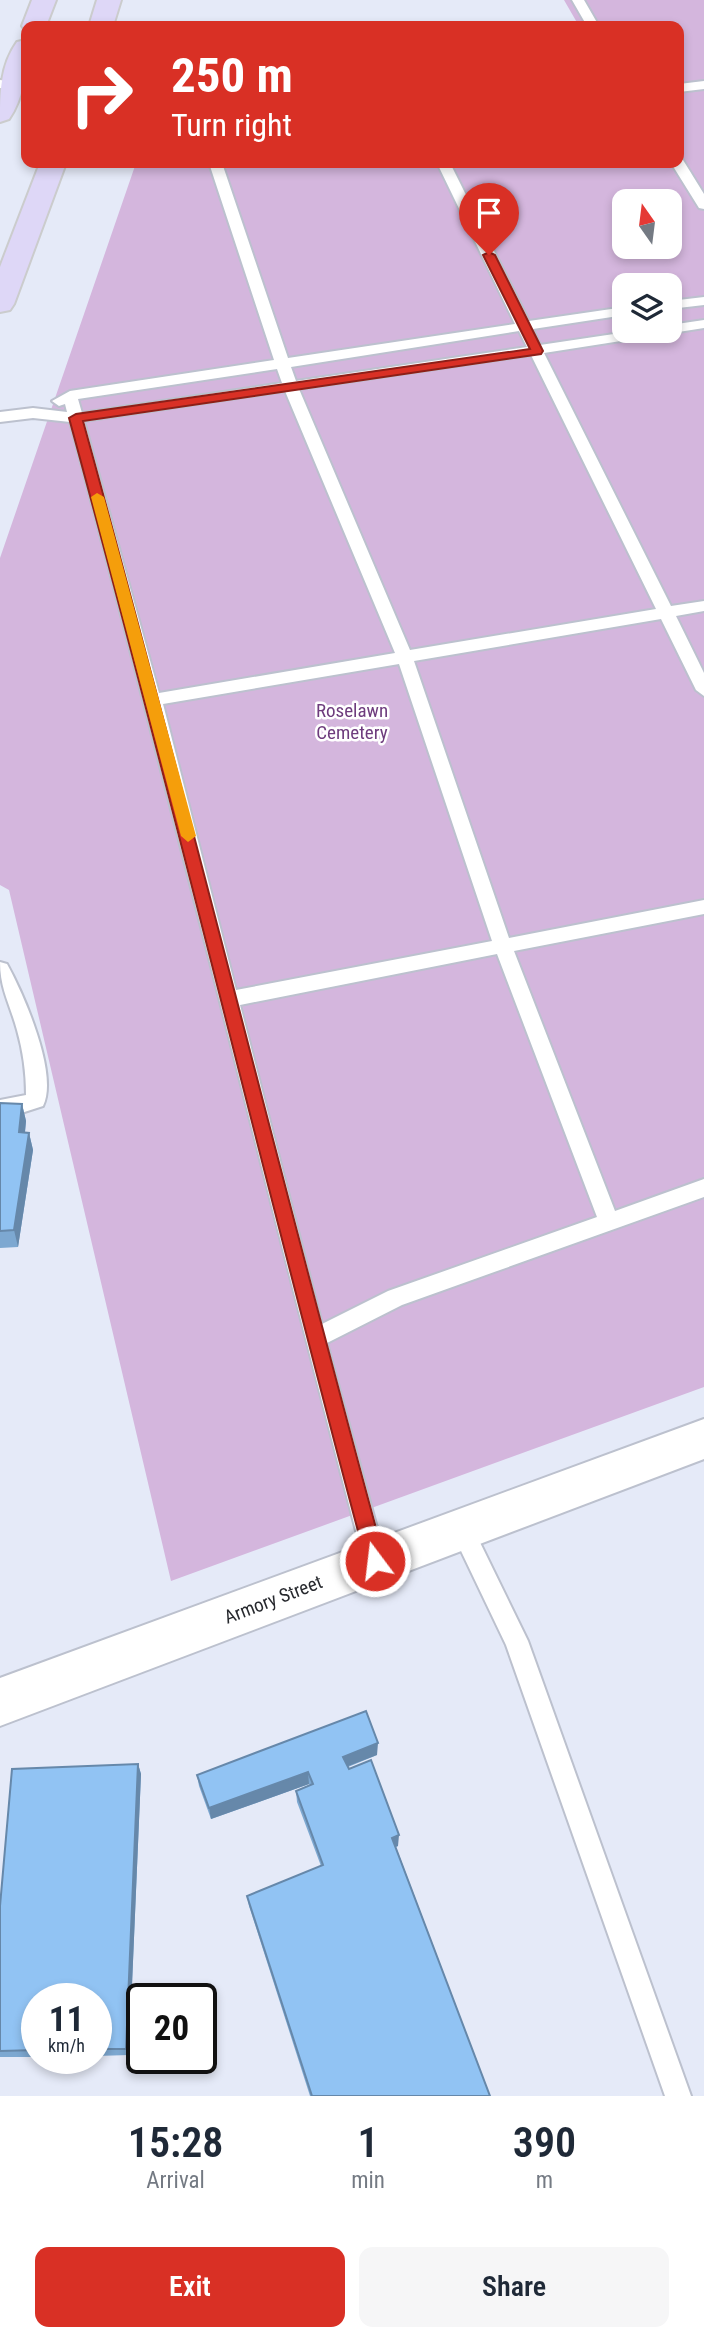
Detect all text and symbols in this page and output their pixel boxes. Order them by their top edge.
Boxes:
text: 250 m [171,47,293,104]
icon: right [56,49,147,140]
text: Turn right [171,106,292,144]
pin [459,183,519,255]
north arrow [612,189,682,259]
map controls [612,189,682,343]
icon: arrive [470,194,508,232]
button: layers [612,273,682,343]
park label: Roselawn Cemetery [316,699,388,744]
position arrow [338,1524,412,1598]
street label: Armory Street [221,1570,326,1629]
speed limit sign: 20 [126,1983,217,2074]
text: 11 [49,1999,84,2040]
text: km/h [48,2035,85,2056]
text: 15:28 [128,2118,223,2167]
text: 1 [358,2118,379,2167]
text: 390 [513,2118,576,2167]
text: Arrival [146,2167,205,2194]
text: min [351,2167,385,2194]
text: m [536,2167,553,2194]
button: Exit [35,2247,345,2327]
button: Share [359,2247,669,2327]

